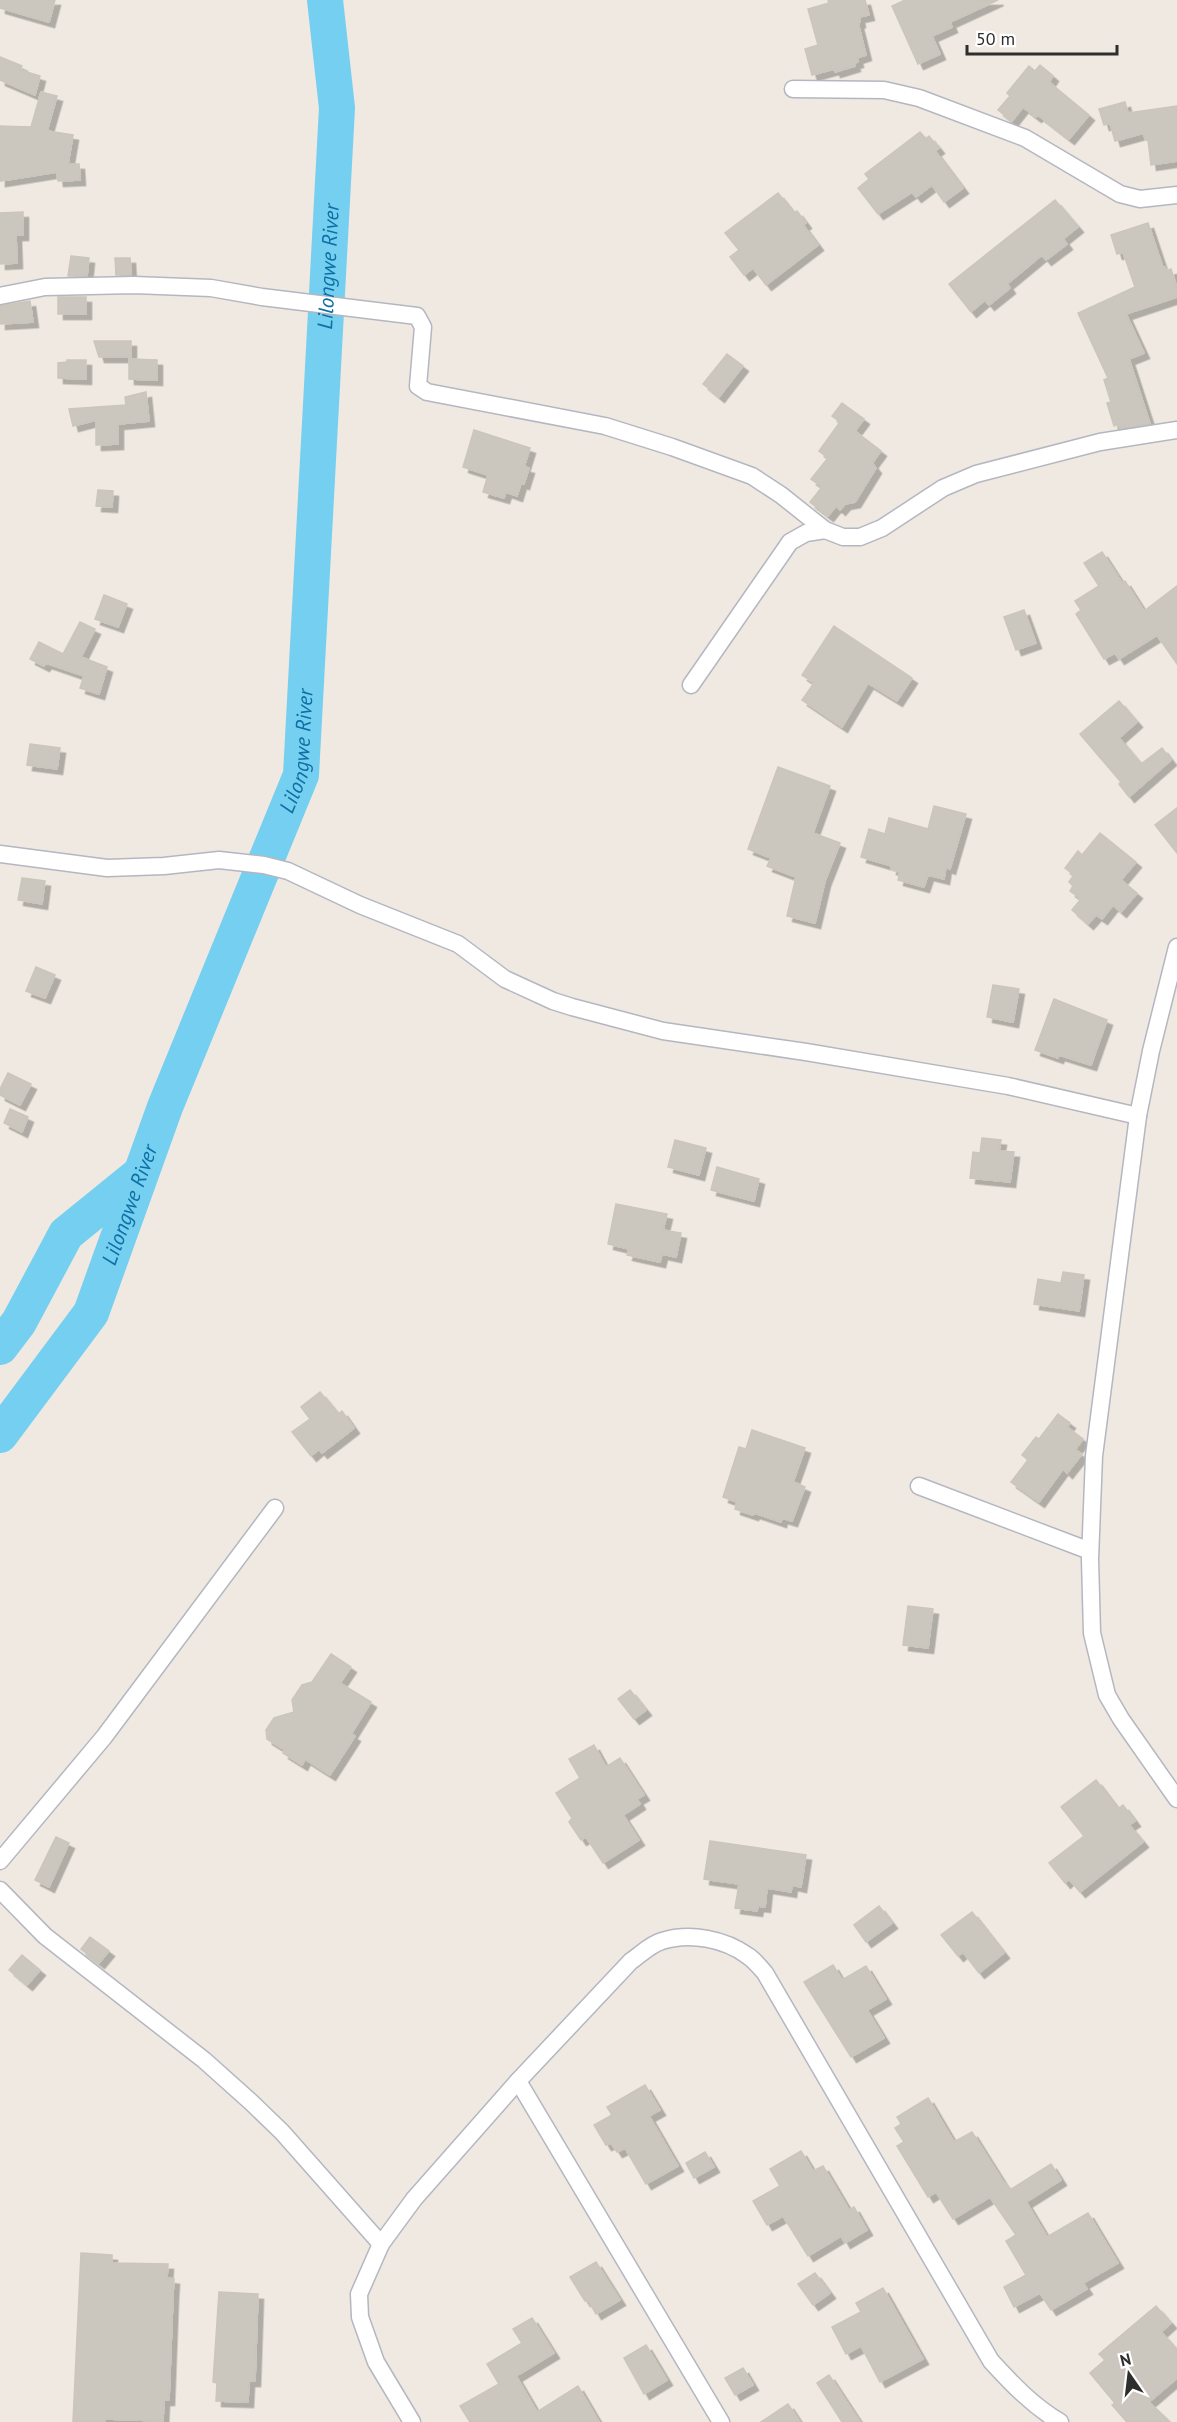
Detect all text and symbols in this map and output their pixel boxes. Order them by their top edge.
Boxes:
scale bar [967,18,1117,56]
text: 50 m [976,27,1015,50]
water label: Lilongwe River [311,201,345,330]
water label: Lilongwe River [273,686,319,817]
water label: Lilongwe River [95,1139,164,1269]
north arrow [1099,2344,1159,2404]
text: N [1118,2348,1133,2370]

